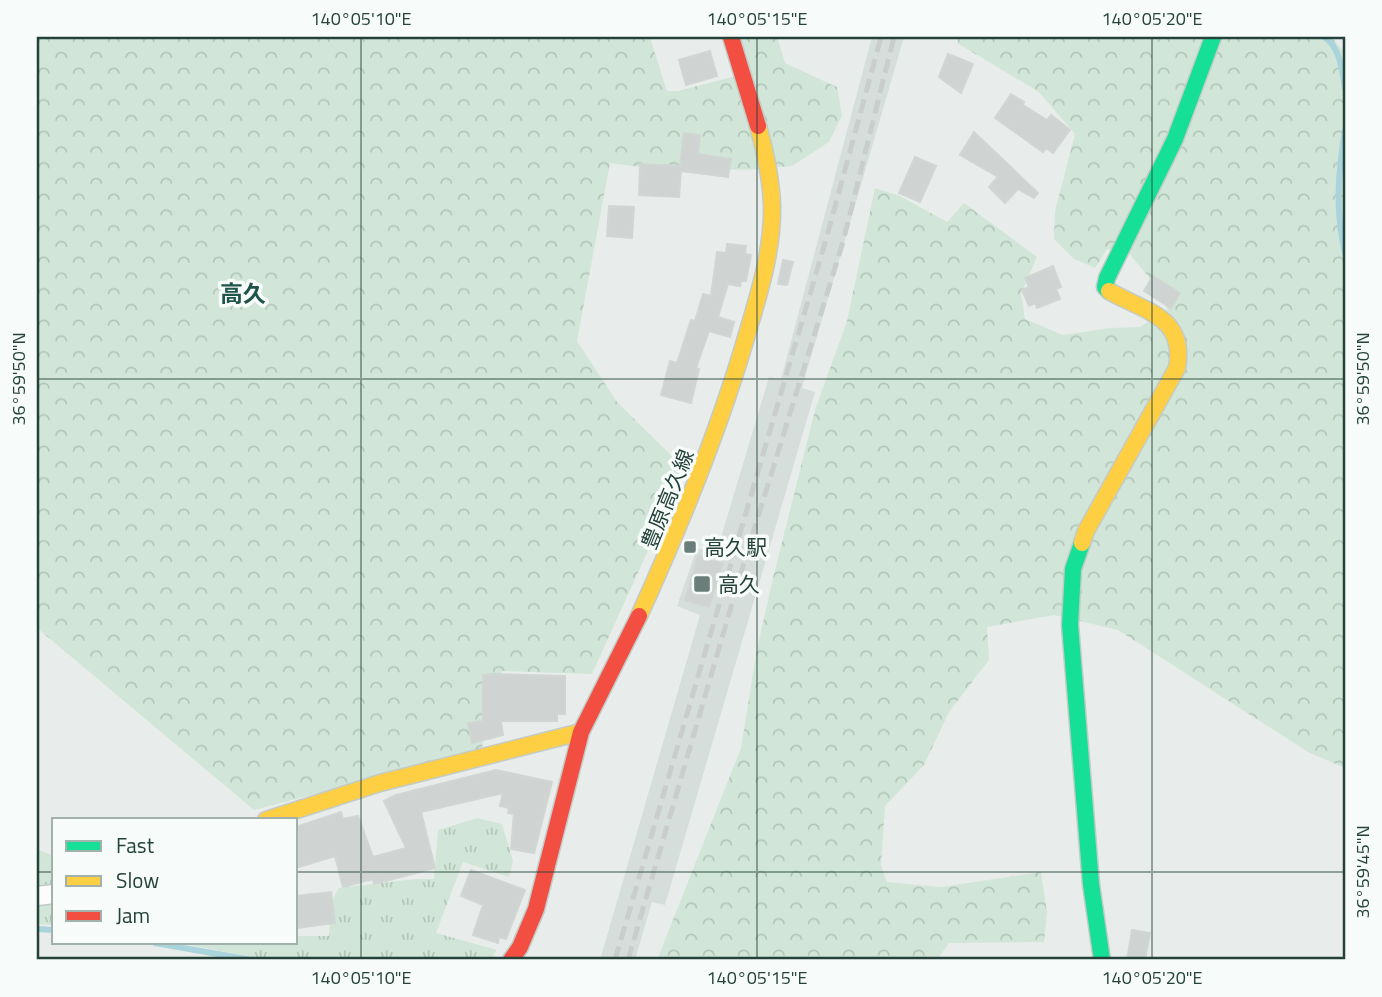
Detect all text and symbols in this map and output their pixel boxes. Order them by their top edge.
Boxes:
text: 140°05'10"E [310,5,412,32]
text: 140°05'15"E [706,5,808,32]
text: 140°05'20"E [1101,5,1203,32]
district label: 高久 [220,276,266,311]
text: 36°59'50"N [5,332,32,426]
text: 36°59'50"N [1349,332,1376,426]
street label: 豊原高久線 [632,444,702,554]
place label: 高久駅 [704,531,767,563]
marker: 高久駅 [682,539,698,555]
place label: 高久 [718,568,760,600]
marker: 高久 [692,574,712,594]
legend [52,818,298,944]
text: 36°59'45"N [1349,825,1376,919]
text: Fast [116,829,155,861]
text: Slow [116,864,159,896]
text: Jam [116,899,150,931]
text: 140°05'10"E [310,964,412,991]
text: 140°05'15"E [706,964,808,991]
text: 140°05'20"E [1101,964,1203,991]

